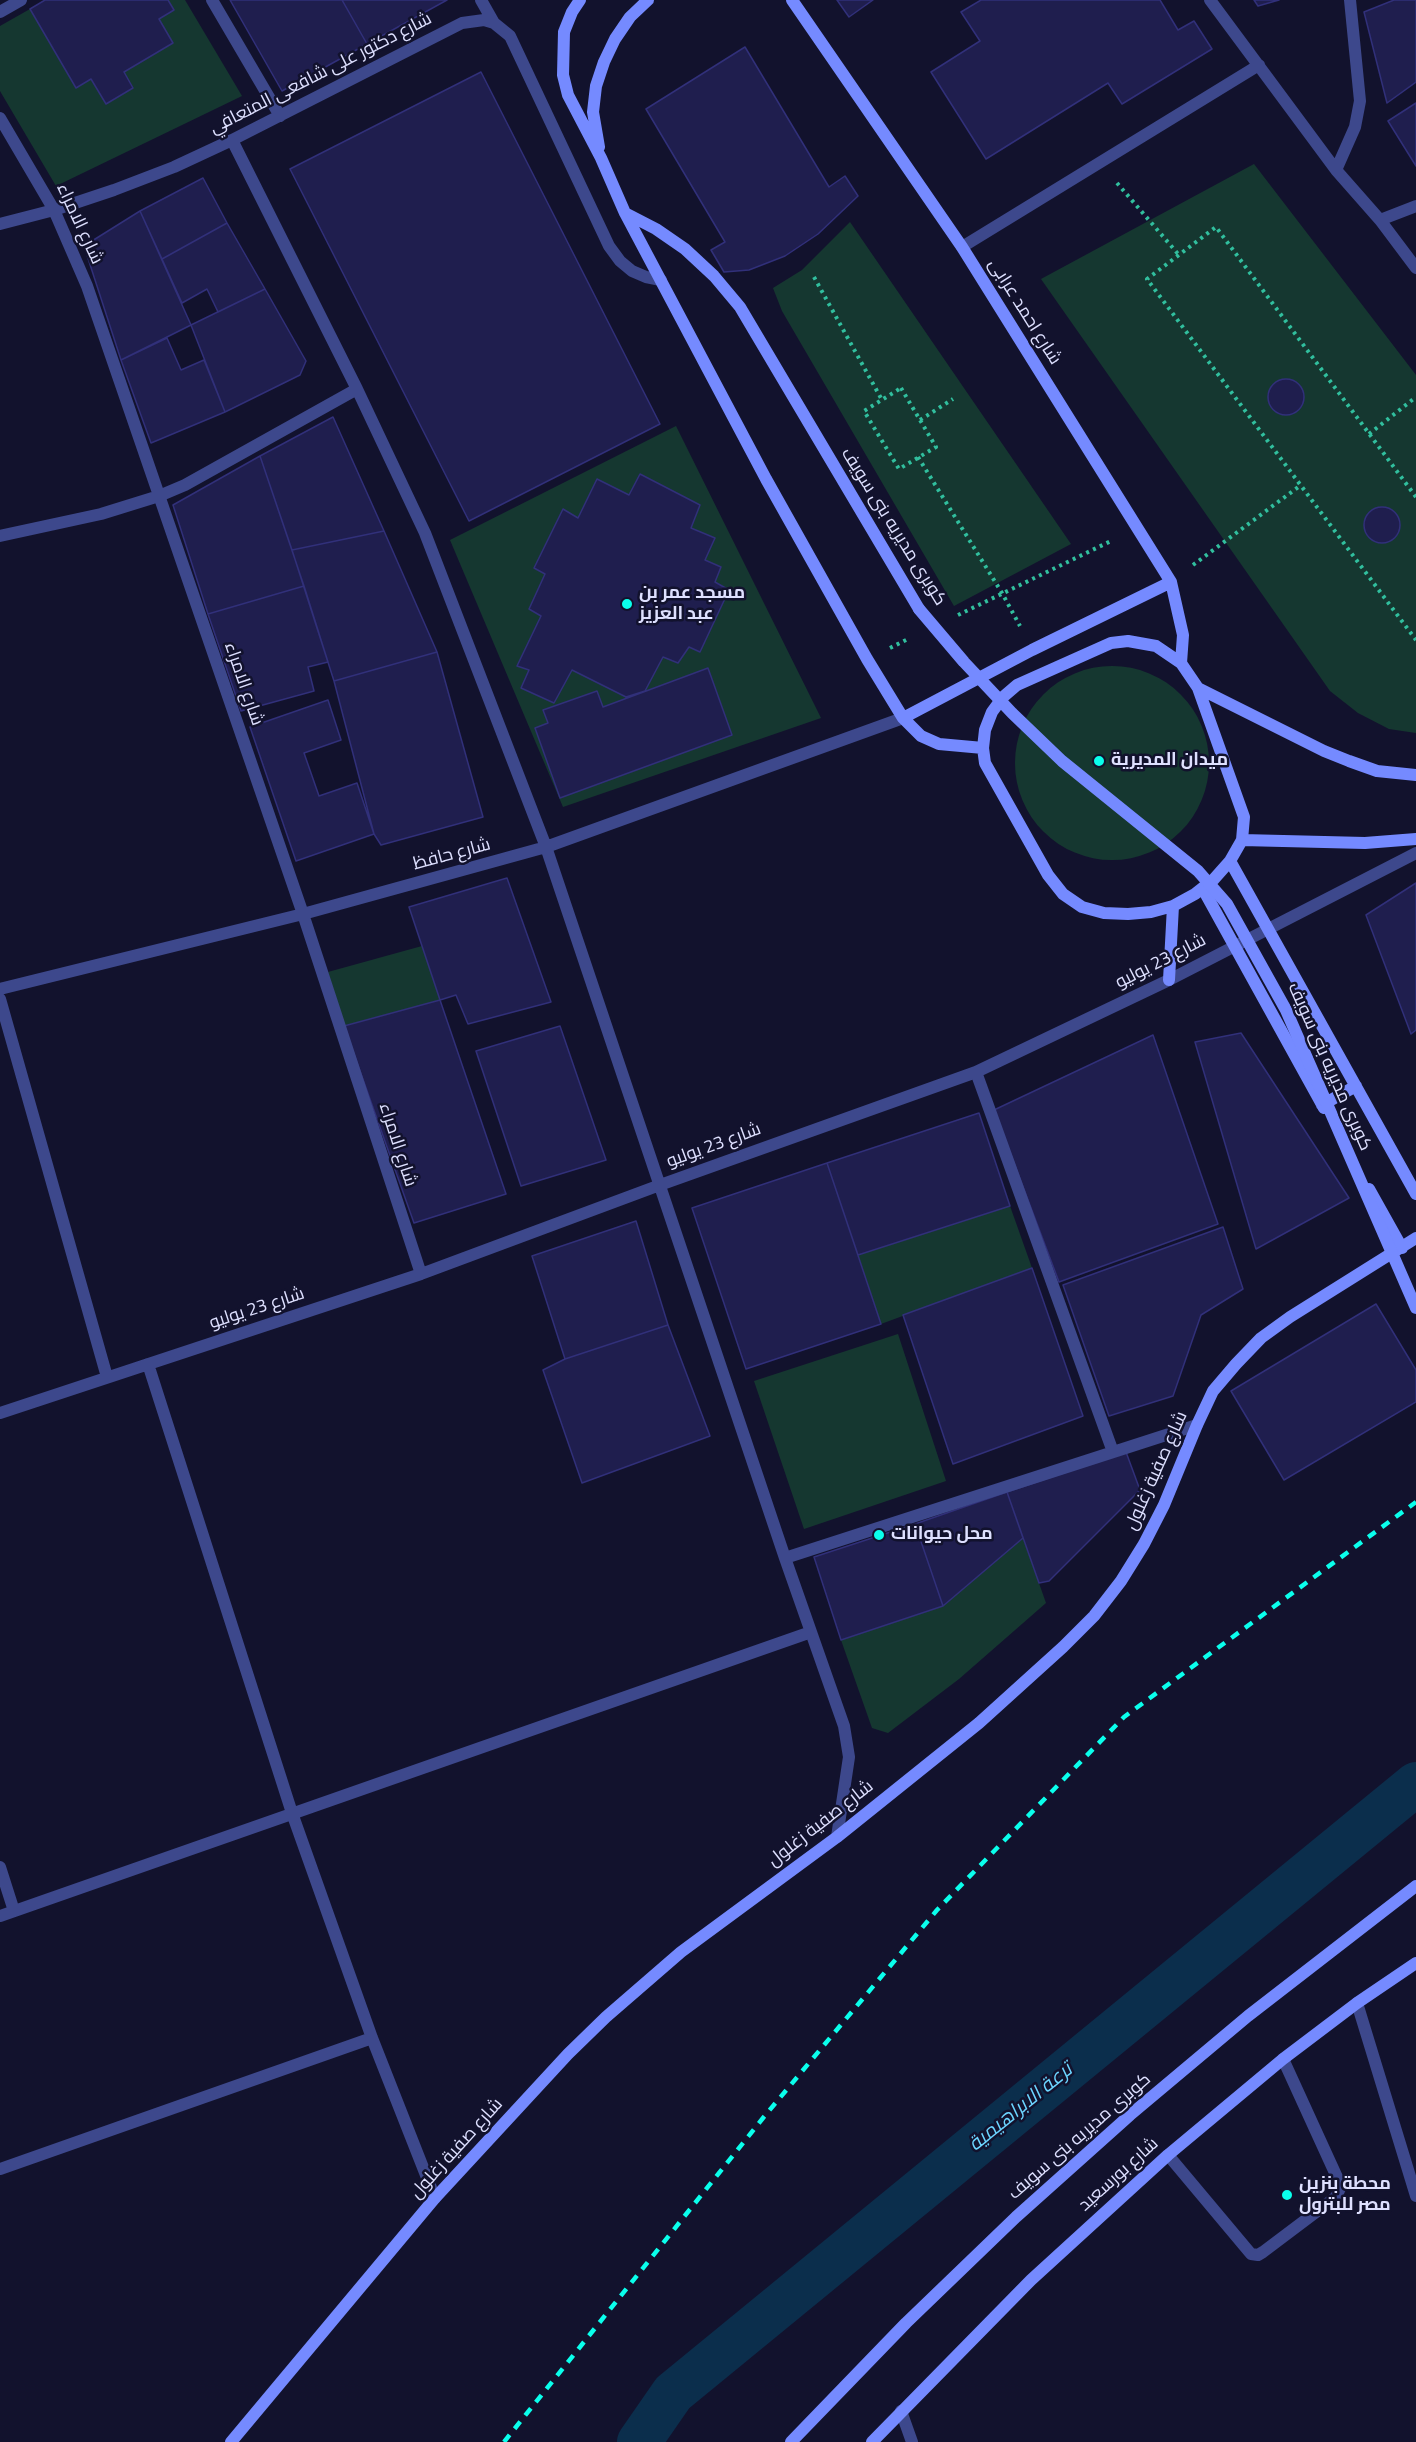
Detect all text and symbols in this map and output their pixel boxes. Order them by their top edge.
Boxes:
street label: شارع دكتور على شافعى المتعافي [206,8,436,140]
street label: شارع الامراء [51,180,107,268]
street label: شارع احمد عرابى [983,255,1065,369]
street label: كوبرى مديريه بنى سويف [836,444,950,610]
place label: مسجد عمر بن عبد العزيز [639,583,745,626]
marker: مسجد عمر بن عبد العزيز [620,597,634,611]
street label: شارع الامراء [219,639,267,729]
place label: ميدان المديرية [1111,750,1228,772]
marker: ميدان المديرية [1092,754,1106,768]
street label: شارع حافظ [411,834,493,876]
street label: شارع 23 يوليو [1112,930,1210,994]
street label: كوبرى مديريه بنى سويف [1282,980,1376,1154]
street label: شارع الامراء [373,1100,421,1190]
street label: شارع 23 يوليو [664,1119,764,1173]
street label: شارع 23 يوليو [207,1283,307,1335]
street label: شارع صفية زغلول [1121,1408,1193,1534]
place label: محل حيوانات [891,1524,993,1546]
marker: محل حيوانات [872,1528,886,1542]
street label: شارع صفية زغلول [764,1776,878,1872]
water label: ترعة الابراهيمية [964,2059,1078,2157]
street label: كوبرى مديريه بنى سويف [1004,2069,1156,2205]
street label: شارع صفية زغلول [406,2094,508,2204]
street label: شارع بورسعيد [1075,2134,1163,2216]
place label: محطة بنزين مصر للبترول [1299,2174,1391,2216]
marker: محطة بنزين مصر للبترول [1280,2188,1294,2202]

